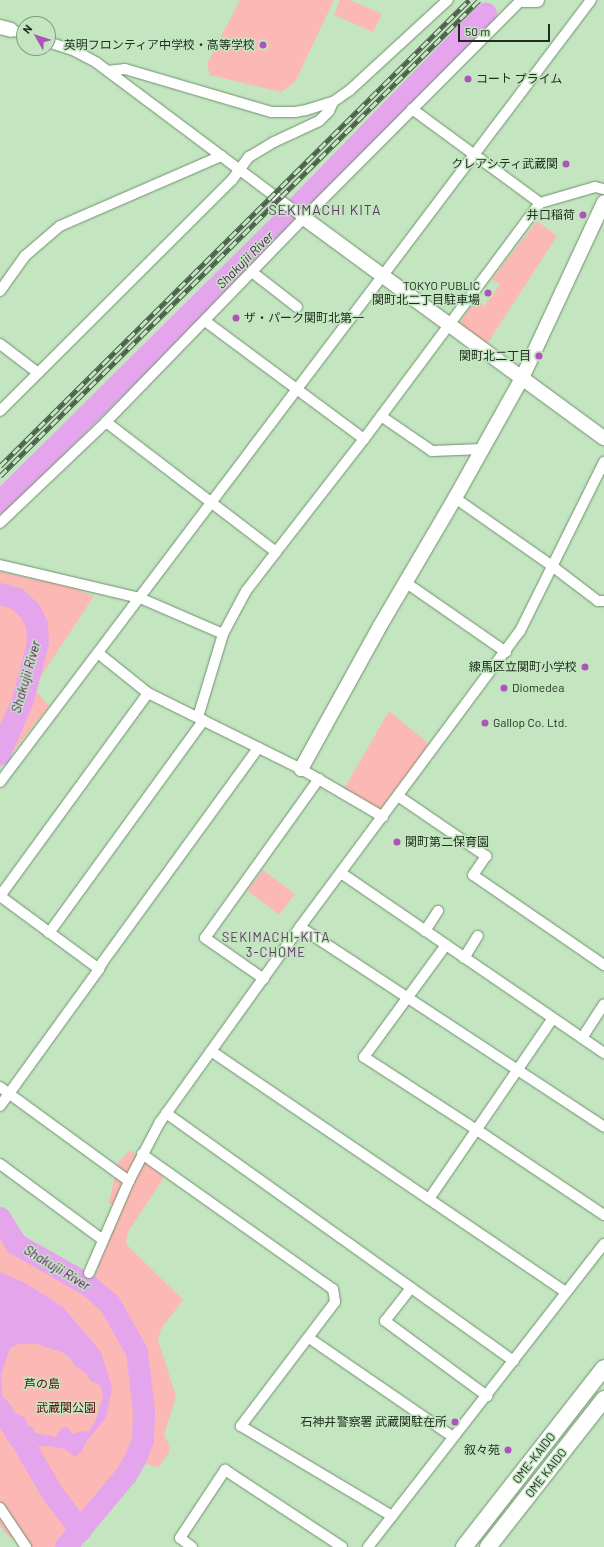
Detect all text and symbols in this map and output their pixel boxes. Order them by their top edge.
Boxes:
north arrow [16,16,56,56]
scale bar [460,16,552,42]
text: N [20,22,34,36]
text: 50 m [465,24,490,38]
place label: 英明フロンティア中学校・高等学校 [63,38,255,52]
marker: 英明フロンティア中学校・高等学校 [258,40,268,50]
place label: コート プライム [476,72,562,86]
marker: コート プライム [463,74,473,84]
place label: クレアシティ武蔵関 [450,157,558,171]
marker: クレアシティ武蔵関 [561,159,571,169]
district label: SEKIMACHI KITA [268,202,382,218]
place label: 井口稲荷 [527,208,575,222]
marker: 井口稲荷 [578,210,588,220]
water label: Shakujii River [213,228,277,292]
place label: TOKYO PUBLIC 関町北二丁目駐車場 [372,279,480,307]
marker: TOKYO PUBLIC 関町北二丁目駐車場 [483,288,493,298]
place label: ザ・パーク関町北第一 [244,311,364,325]
marker: ザ・パーク関町北第一 [231,313,241,323]
place label: 関町北二丁目 [459,349,531,363]
marker: 関町北二丁目 [534,351,544,361]
water label: Shakujii River [8,639,44,715]
place label: 練馬区立関町小学校 [469,660,577,674]
marker: 練馬区立関町小学校 [580,662,590,672]
place label: Diomedea [512,681,564,695]
marker: Diomedea [499,683,509,693]
place label: Gallop Co. Ltd. [493,716,568,730]
marker: Gallop Co. Ltd. [480,718,490,728]
place label: 関町第二保育園 [405,835,489,849]
marker: 関町第二保育園 [392,837,402,847]
district label: SEKIMACHI-KITA 3-CHOME [222,930,330,961]
water label: Shakujii River [21,1242,93,1294]
park label: 芦の島 [24,1377,60,1391]
park label: 武蔵関公園 [36,1401,96,1415]
place label: 石神井警察署 武蔵関駐在所 [301,1415,447,1429]
marker: 石神井警察署 武蔵関駐在所 [450,1417,460,1427]
street label: OME-KAIDO [510,1430,558,1486]
place label: 叙々苑 [464,1443,500,1457]
marker: 叙々苑 [503,1445,513,1455]
street label: OME KAIDO [522,1445,570,1501]

